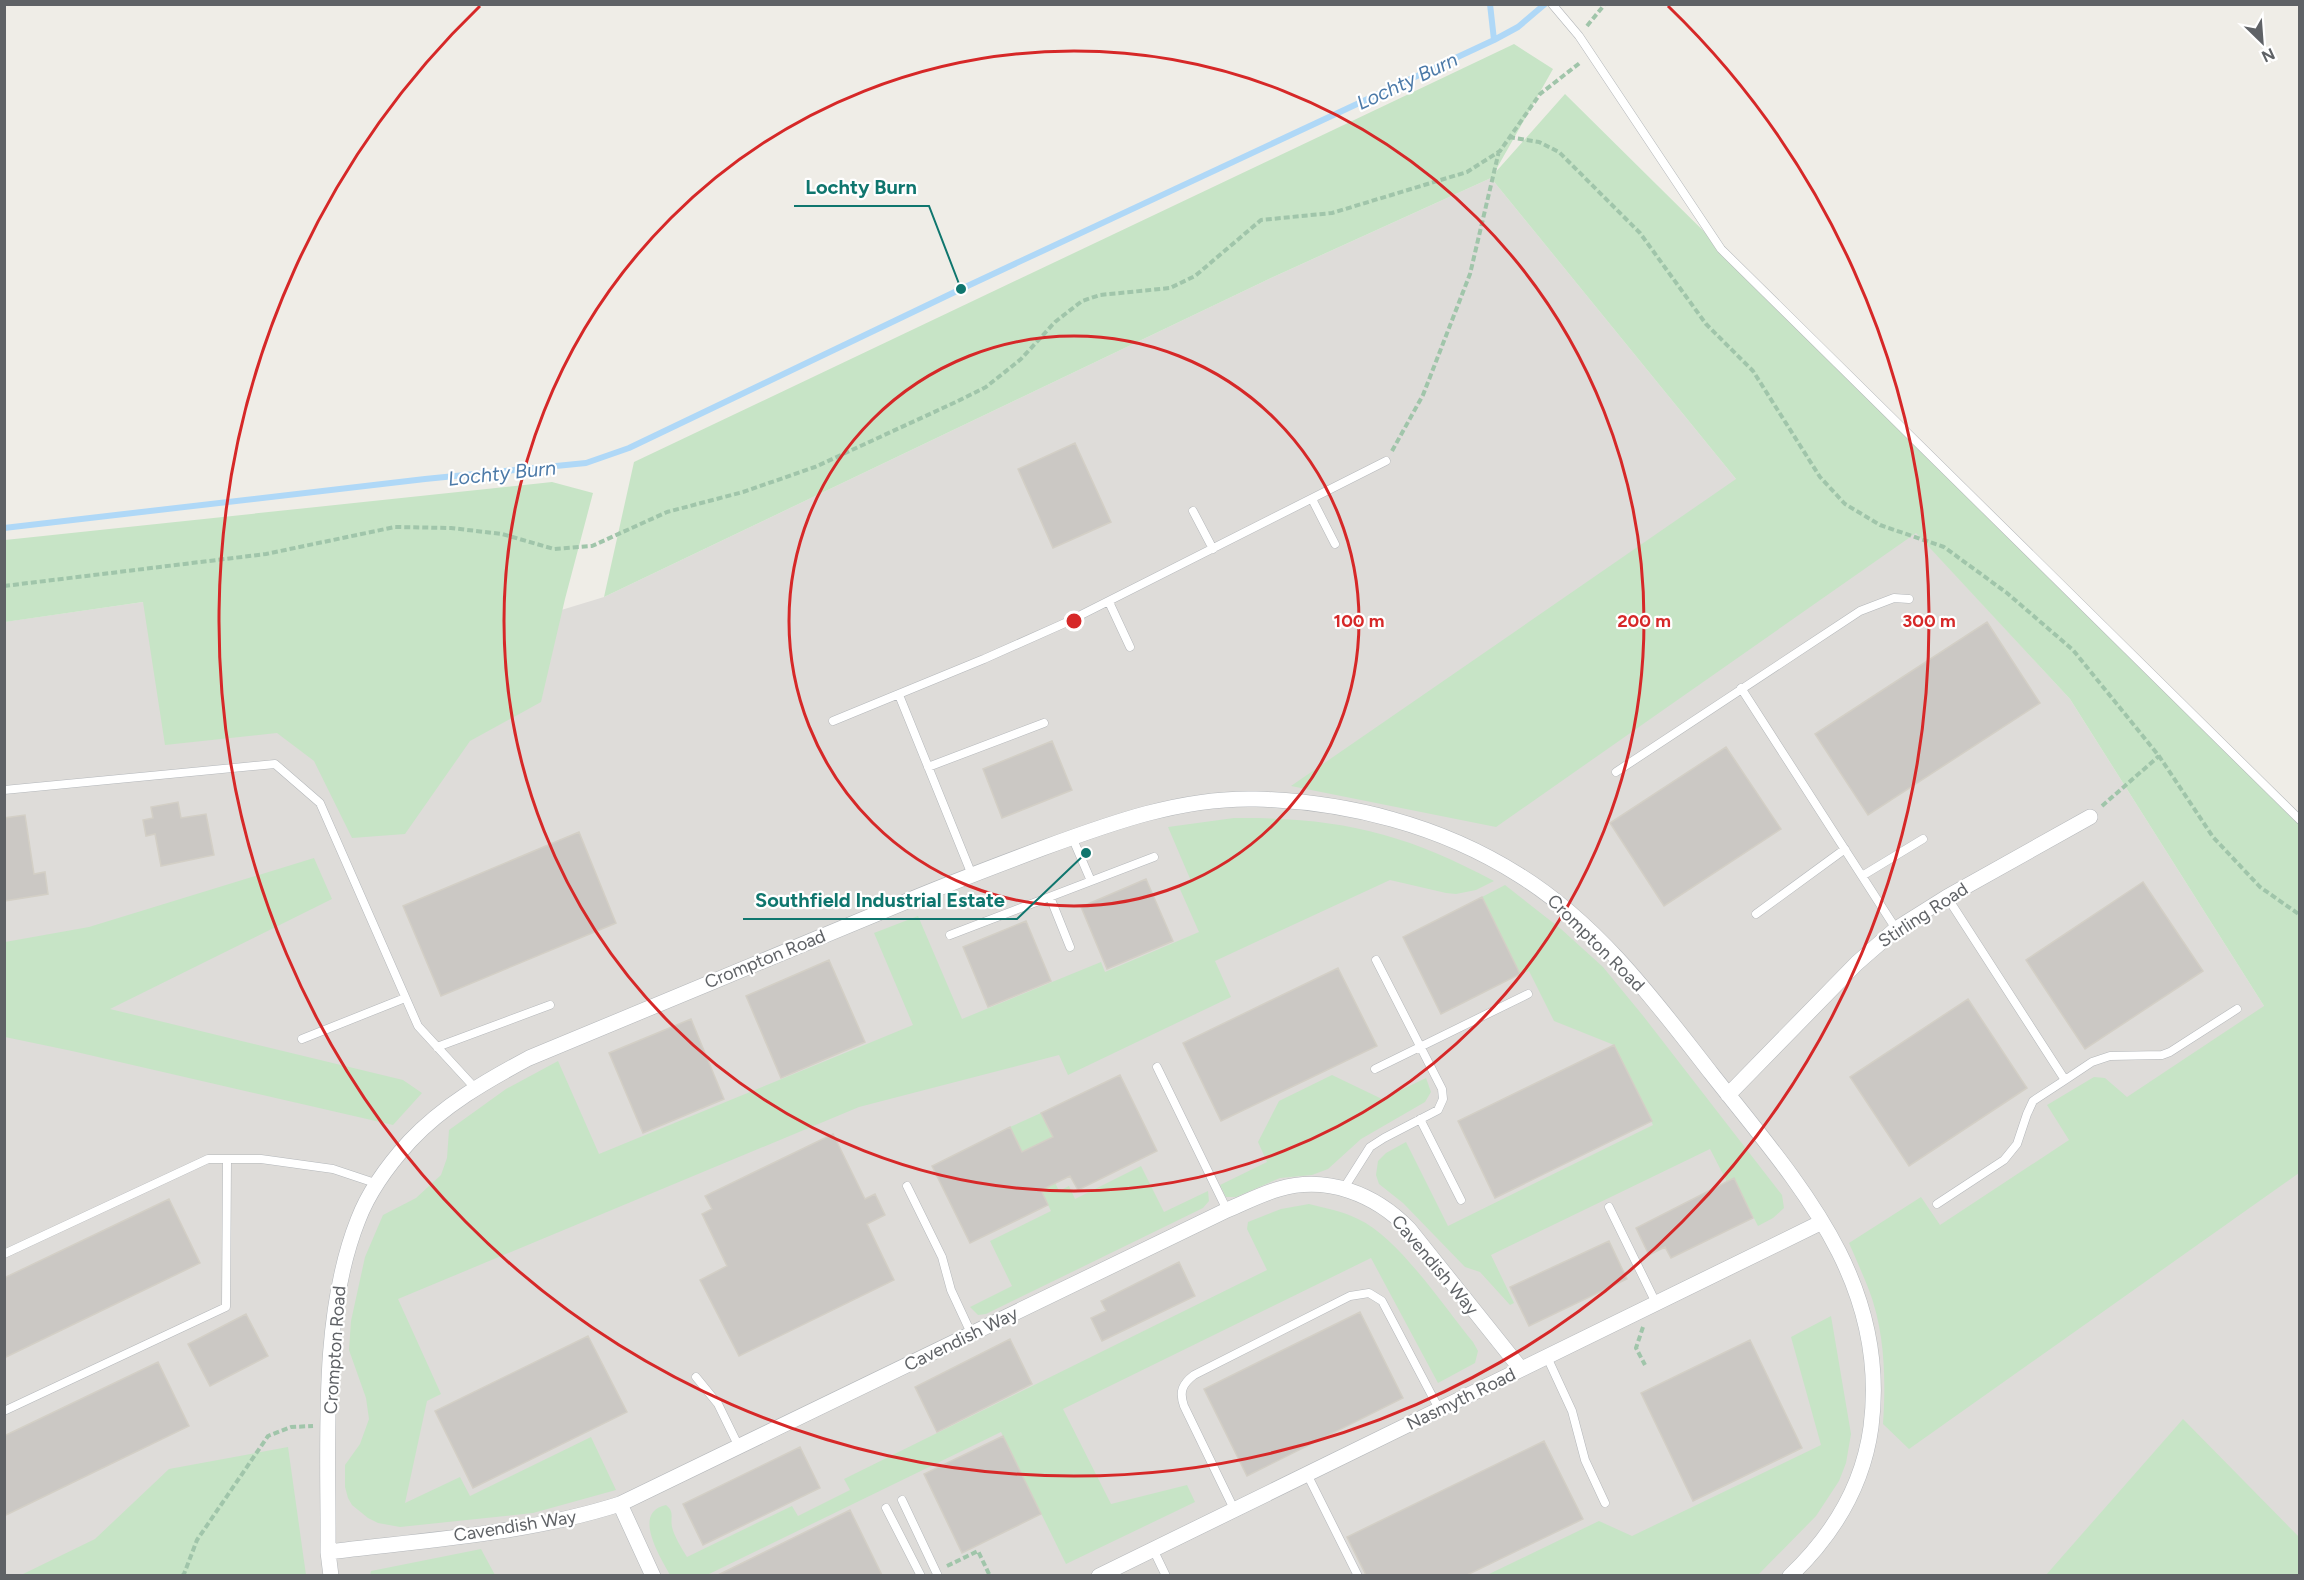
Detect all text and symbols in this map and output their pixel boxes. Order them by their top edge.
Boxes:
north arrow [2232,12,2292,72]
text: N [2259,44,2278,66]
water label: Lochty Burn [1353,47,1461,115]
callout: Lochty Burn [794,168,929,206]
text: Lochty Burn [805,175,917,199]
water label: Lochty Burn [447,455,557,491]
text: 100 m [1334,610,1384,632]
text: 200 m [1617,610,1671,632]
text: 300 m [1902,610,1956,632]
centre of rings [1064,611,1084,631]
street label: Stirling Road [1874,878,1972,952]
callout: Southfield Industrial Estate [743,881,1017,919]
text: Southfield Industrial Estate [755,888,1005,912]
street label: Crompton Road [1543,890,1649,996]
street label: Crompton Road [701,925,829,993]
street label: Cavendish Way [1387,1211,1484,1320]
street label: Crompton Road [320,1285,350,1415]
street label: Cavendish Way [901,1302,1022,1376]
street label: Nasmyth Road [1403,1363,1519,1435]
street label: Cavendish Way [452,1505,578,1547]

